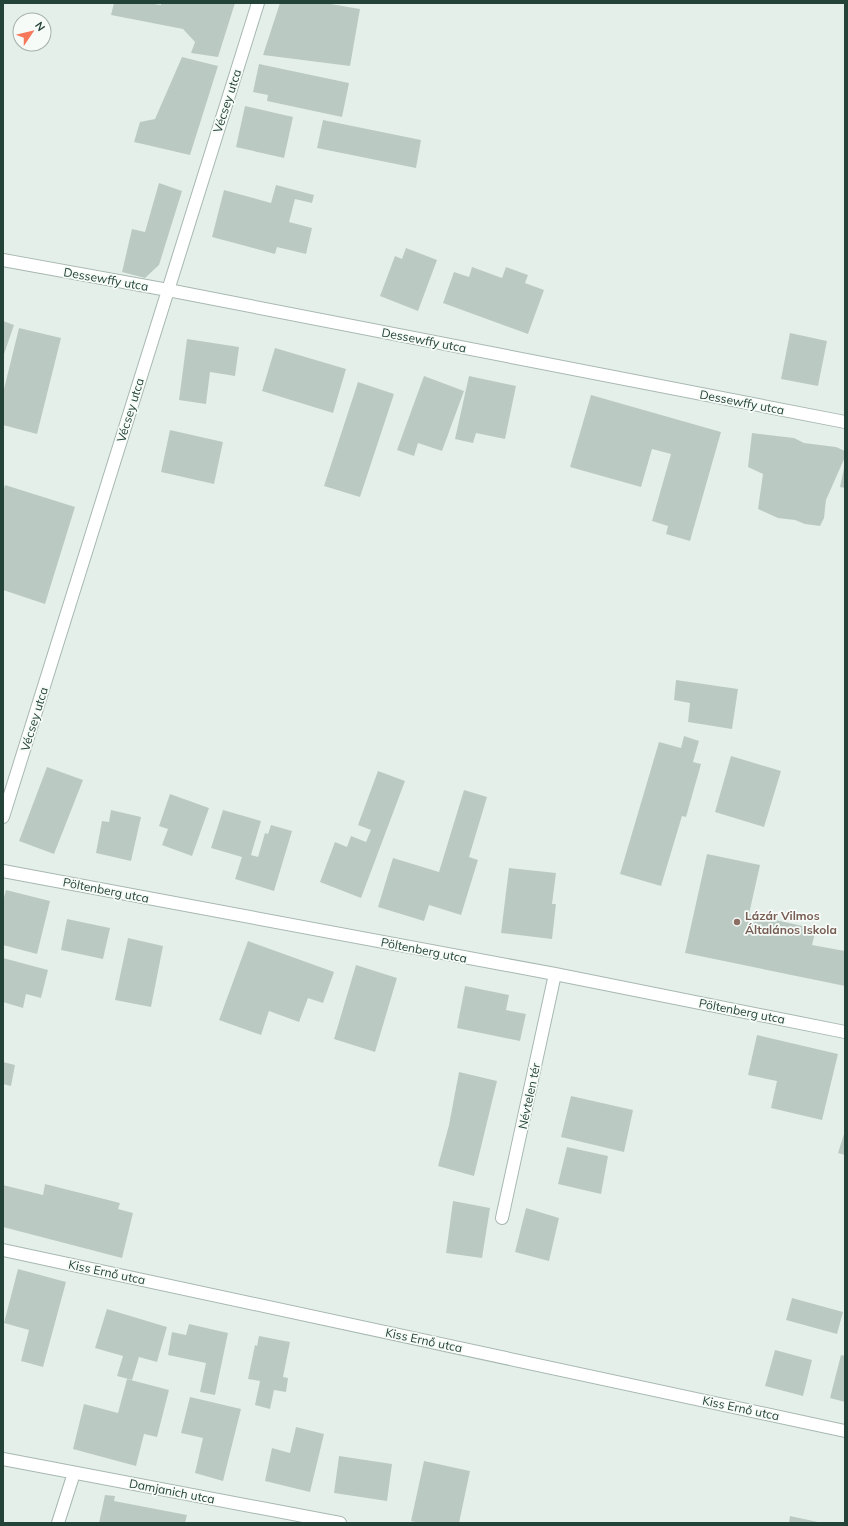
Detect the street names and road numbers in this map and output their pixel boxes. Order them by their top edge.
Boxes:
street label: Vécsey utca [210,67,244,135]
street label: Dessewffy utca [62,264,150,294]
street label: Dessewffy utca [380,324,468,356]
street label: Vécsey utca [113,376,147,444]
street label: Dessewffy utca [698,386,786,418]
street label: Vécsey utca [17,685,51,753]
street label: Pöltenberg utca [62,874,150,906]
street label: Pöltenberg utca [380,934,468,966]
street label: Pöltenberg utca [698,995,786,1027]
street label: Névtelen tér [515,1061,543,1130]
street label: Kiss Ernő utca [67,1257,147,1287]
street label: Kiss Ernő utca [384,1325,464,1355]
street label: Kiss Ernő utca [701,1393,781,1423]
street label: Damjanich utca [128,1475,216,1507]

